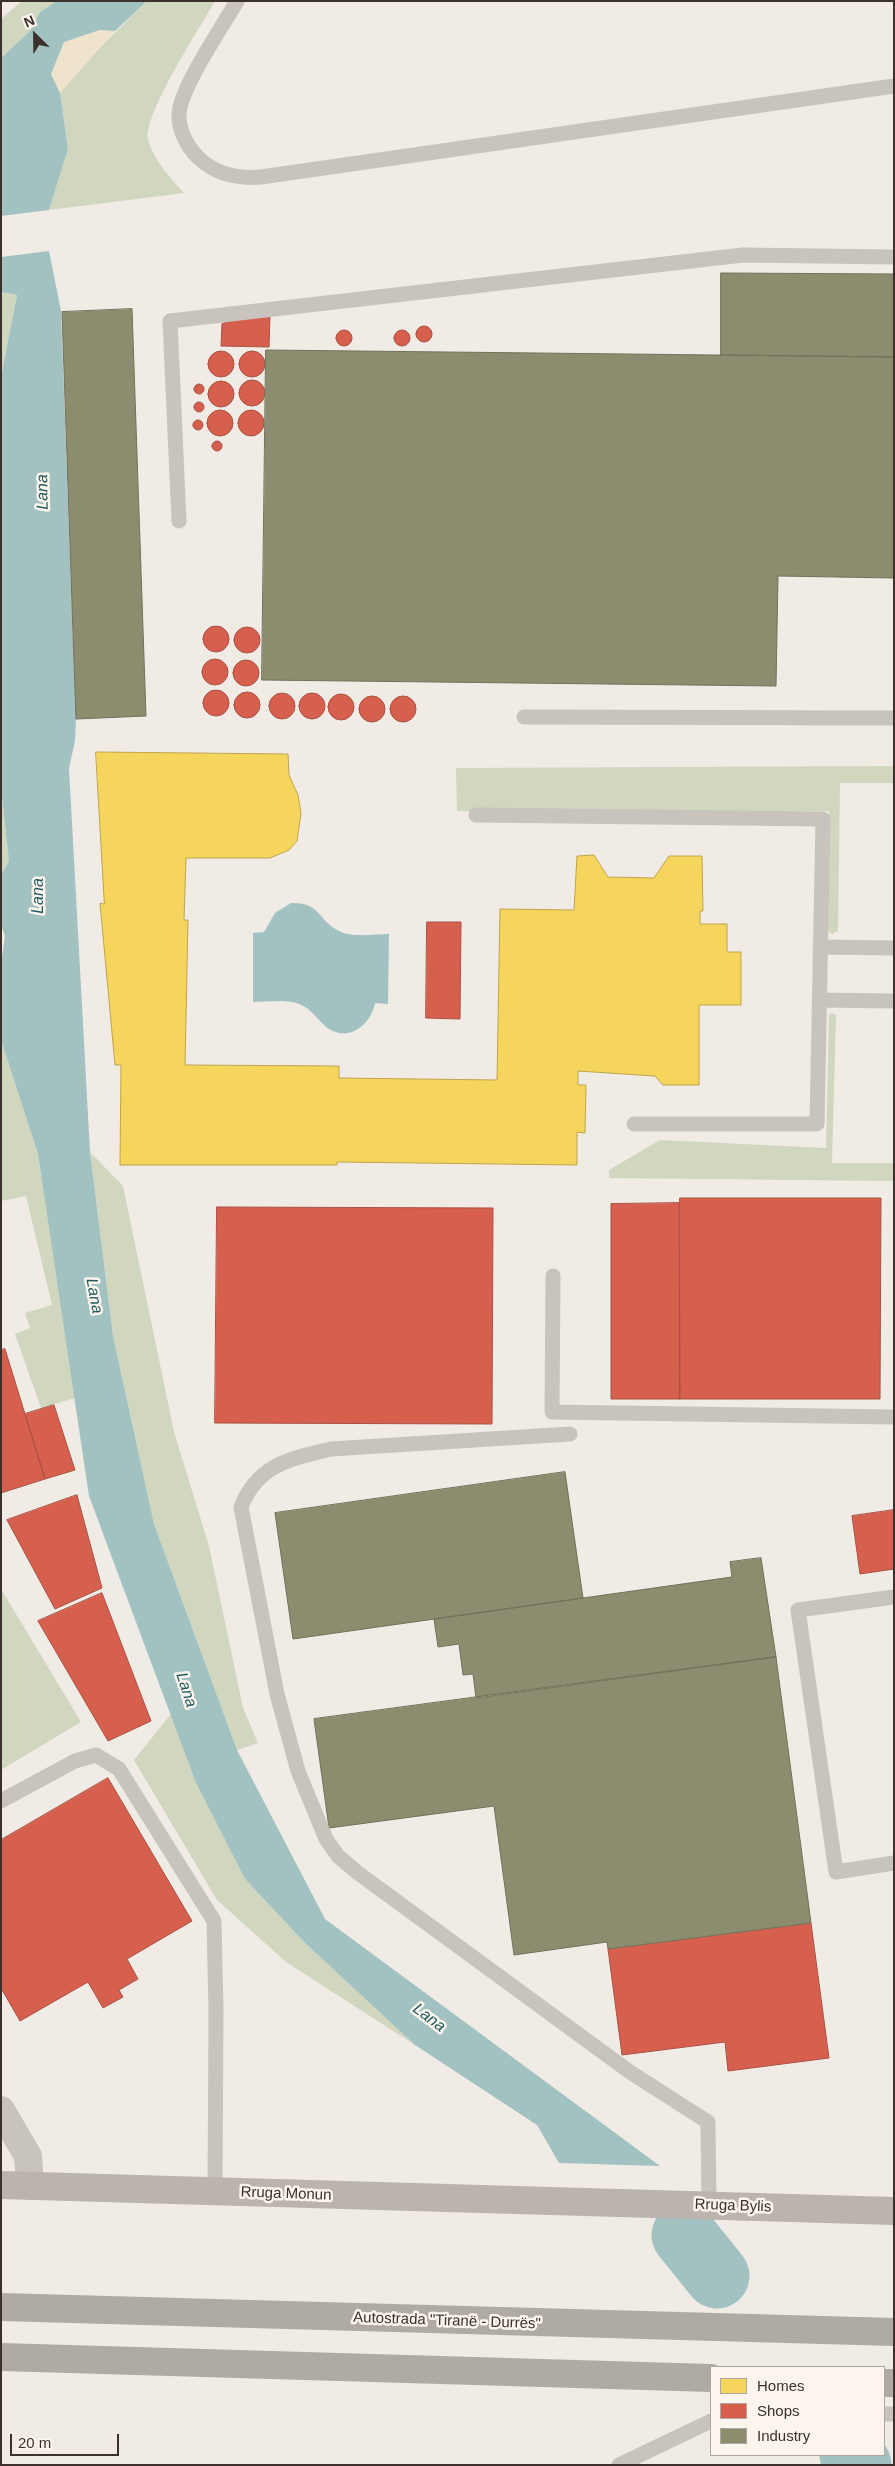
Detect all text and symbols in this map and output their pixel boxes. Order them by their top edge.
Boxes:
north arrow [10,10,60,60]
text: N [21,12,37,31]
water label: Lana [33,474,53,510]
water label: Lana [29,878,49,914]
water label: Lana [81,1277,107,1315]
water label: Lana [171,1670,201,1710]
water label: Lana [409,2000,449,2036]
street label: Rruga Monun [240,2183,332,2205]
street label: Rruga Bylis [694,2196,772,2216]
street label: Autostrada "Tiranë - Durrës" [353,2309,541,2333]
legend [710,2366,885,2456]
text: Homes [757,2377,805,2394]
text: Shops [757,2402,800,2419]
scale bar [12,2424,121,2456]
text: Industry [757,2427,810,2444]
text: 20 m [18,2434,51,2451]

